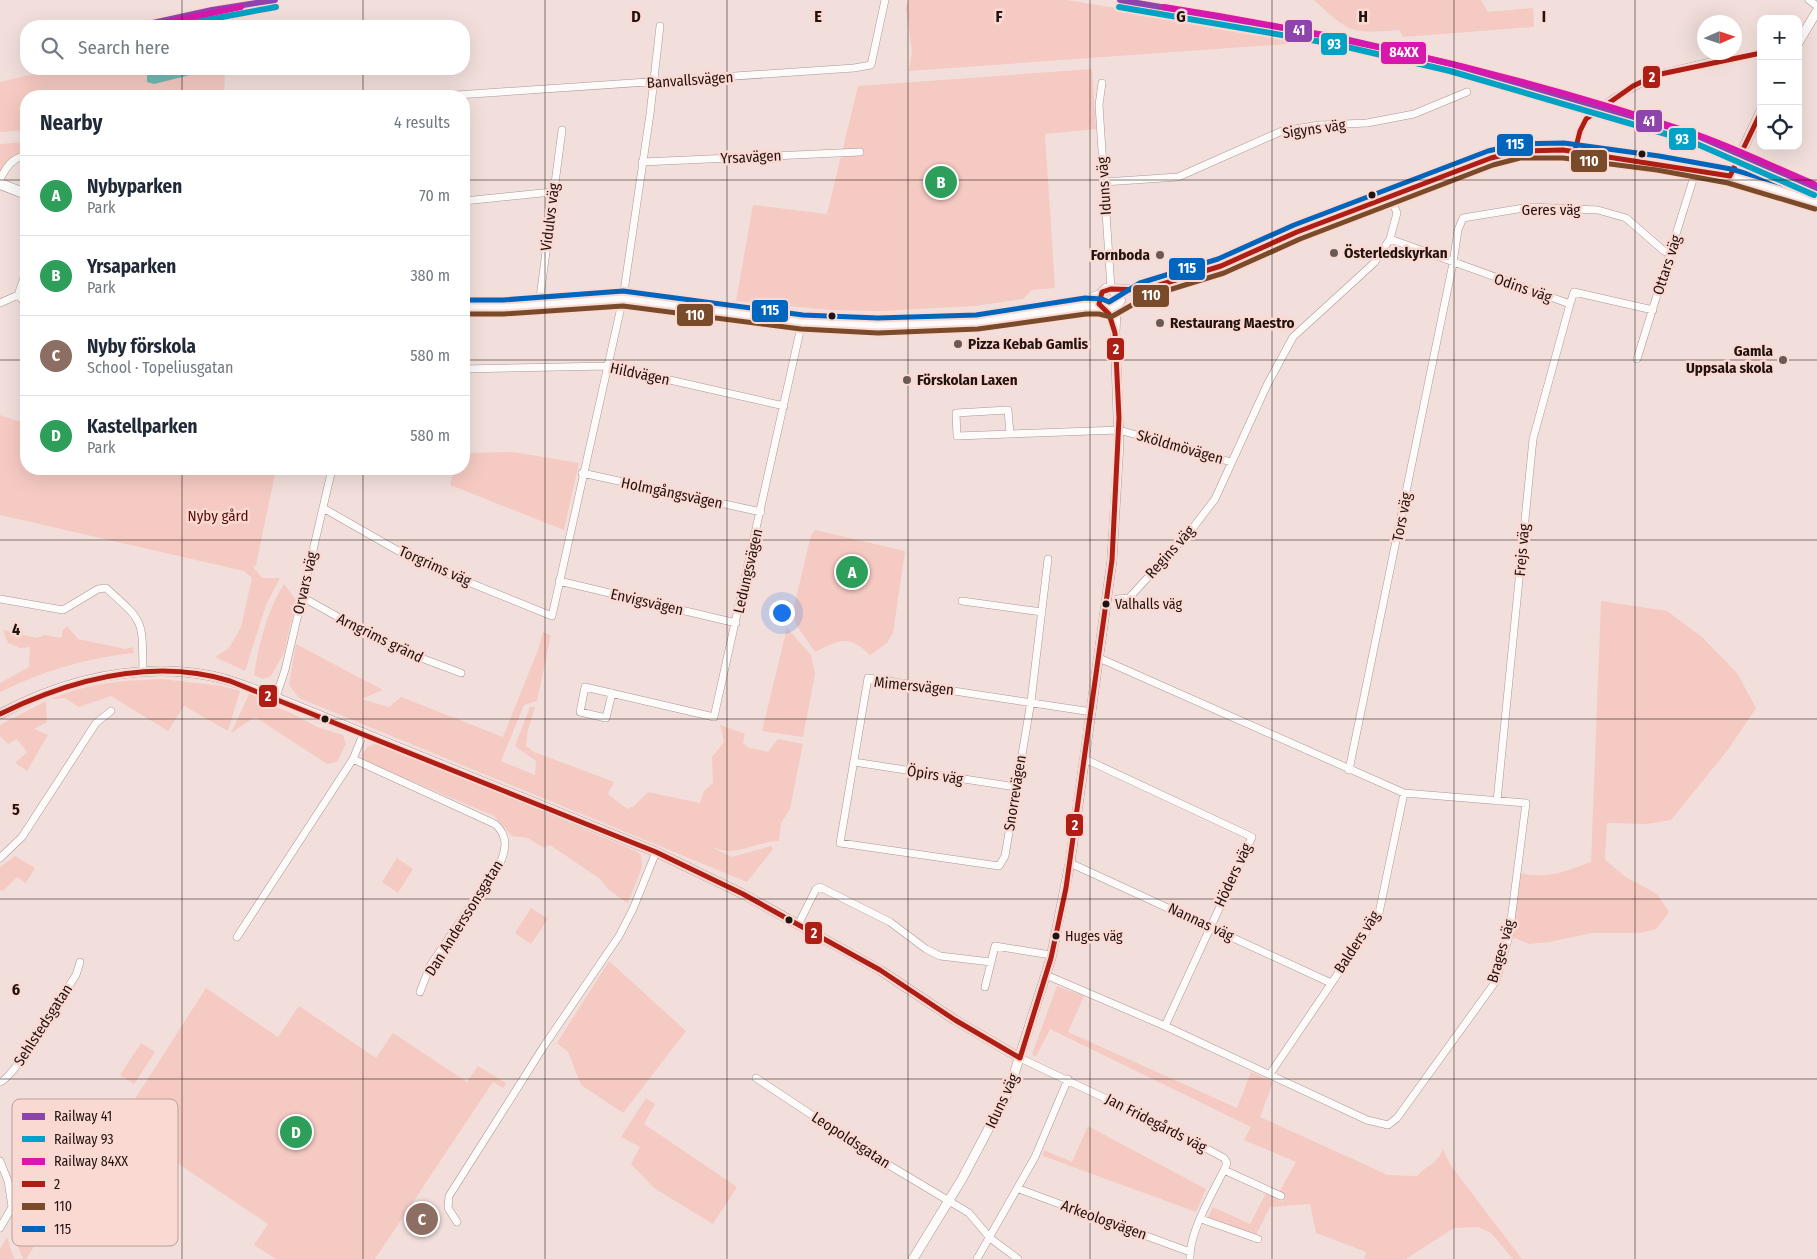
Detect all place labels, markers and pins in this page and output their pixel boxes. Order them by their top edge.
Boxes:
unlabelled marker [1637,149,1647,159]
pin: B [925,163,957,201]
unlabelled marker [1367,190,1377,200]
place label: Österledskyrkan [1344,244,1448,262]
place label: Fornboda [1091,246,1151,264]
marker: Österledskyrkan [1328,247,1340,259]
marker: Fornboda [1154,249,1166,261]
unlabelled marker [827,311,837,321]
place label: Restaurang Maestro [1170,314,1295,332]
marker: Restaurang Maestro [1154,317,1166,329]
place label: Pizza Kebab Gamlis [968,335,1089,353]
marker: Pizza Kebab Gamlis [952,338,964,350]
place label: Gamla Uppsala skola [1686,342,1774,377]
marker: Gamla Uppsala skola [1777,354,1789,366]
place label: Förskolan Laxen [917,371,1018,389]
marker: Förskolan Laxen [901,374,913,386]
pin: A [836,553,868,591]
place label: Valhalls väg [1115,596,1182,613]
marker: Valhalls väg [1101,599,1111,609]
unlabelled marker [320,714,330,724]
unlabelled marker [784,915,794,925]
place label: Huges väg [1065,928,1123,945]
marker: Huges väg [1051,931,1061,941]
pin: D [280,1113,312,1151]
pin: C [406,1200,438,1238]

